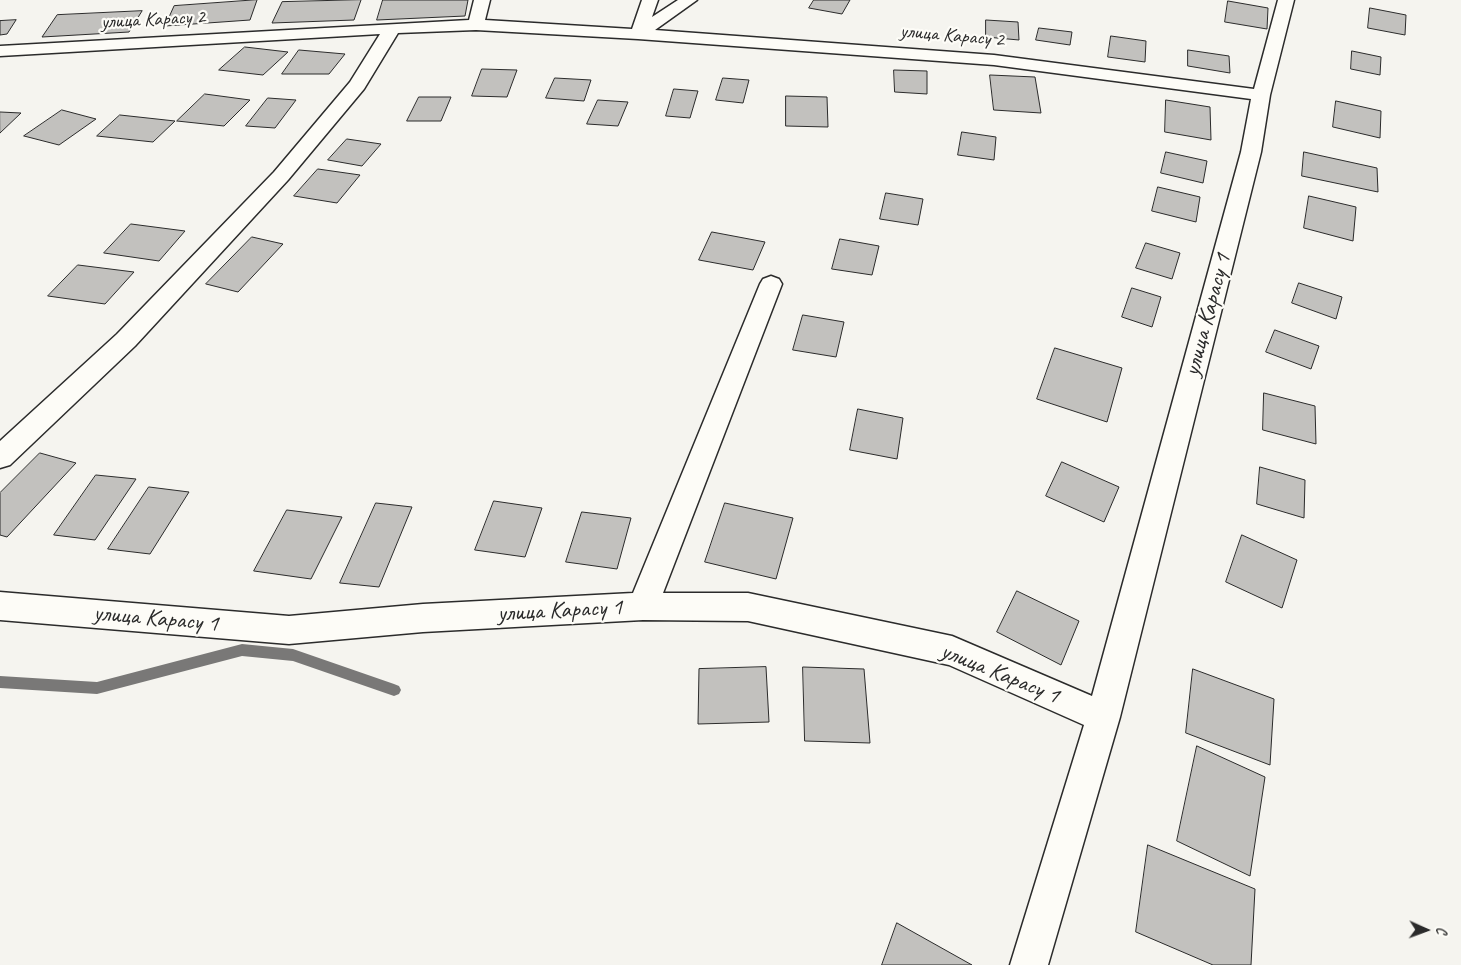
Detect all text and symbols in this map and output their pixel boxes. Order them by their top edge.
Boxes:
street label: улица Карасу 2 [100,5,206,35]
street label: улица Карасу 2 [899,19,1005,53]
street label: улица Карасу 1 [1178,251,1238,379]
street label: улица Карасу 1 [497,593,623,629]
street label: улица Карасу 1 [92,599,220,639]
street label: улица Карасу 1 [937,637,1063,711]
north arrow [1401,905,1451,955]
text: С [1433,927,1450,934]

